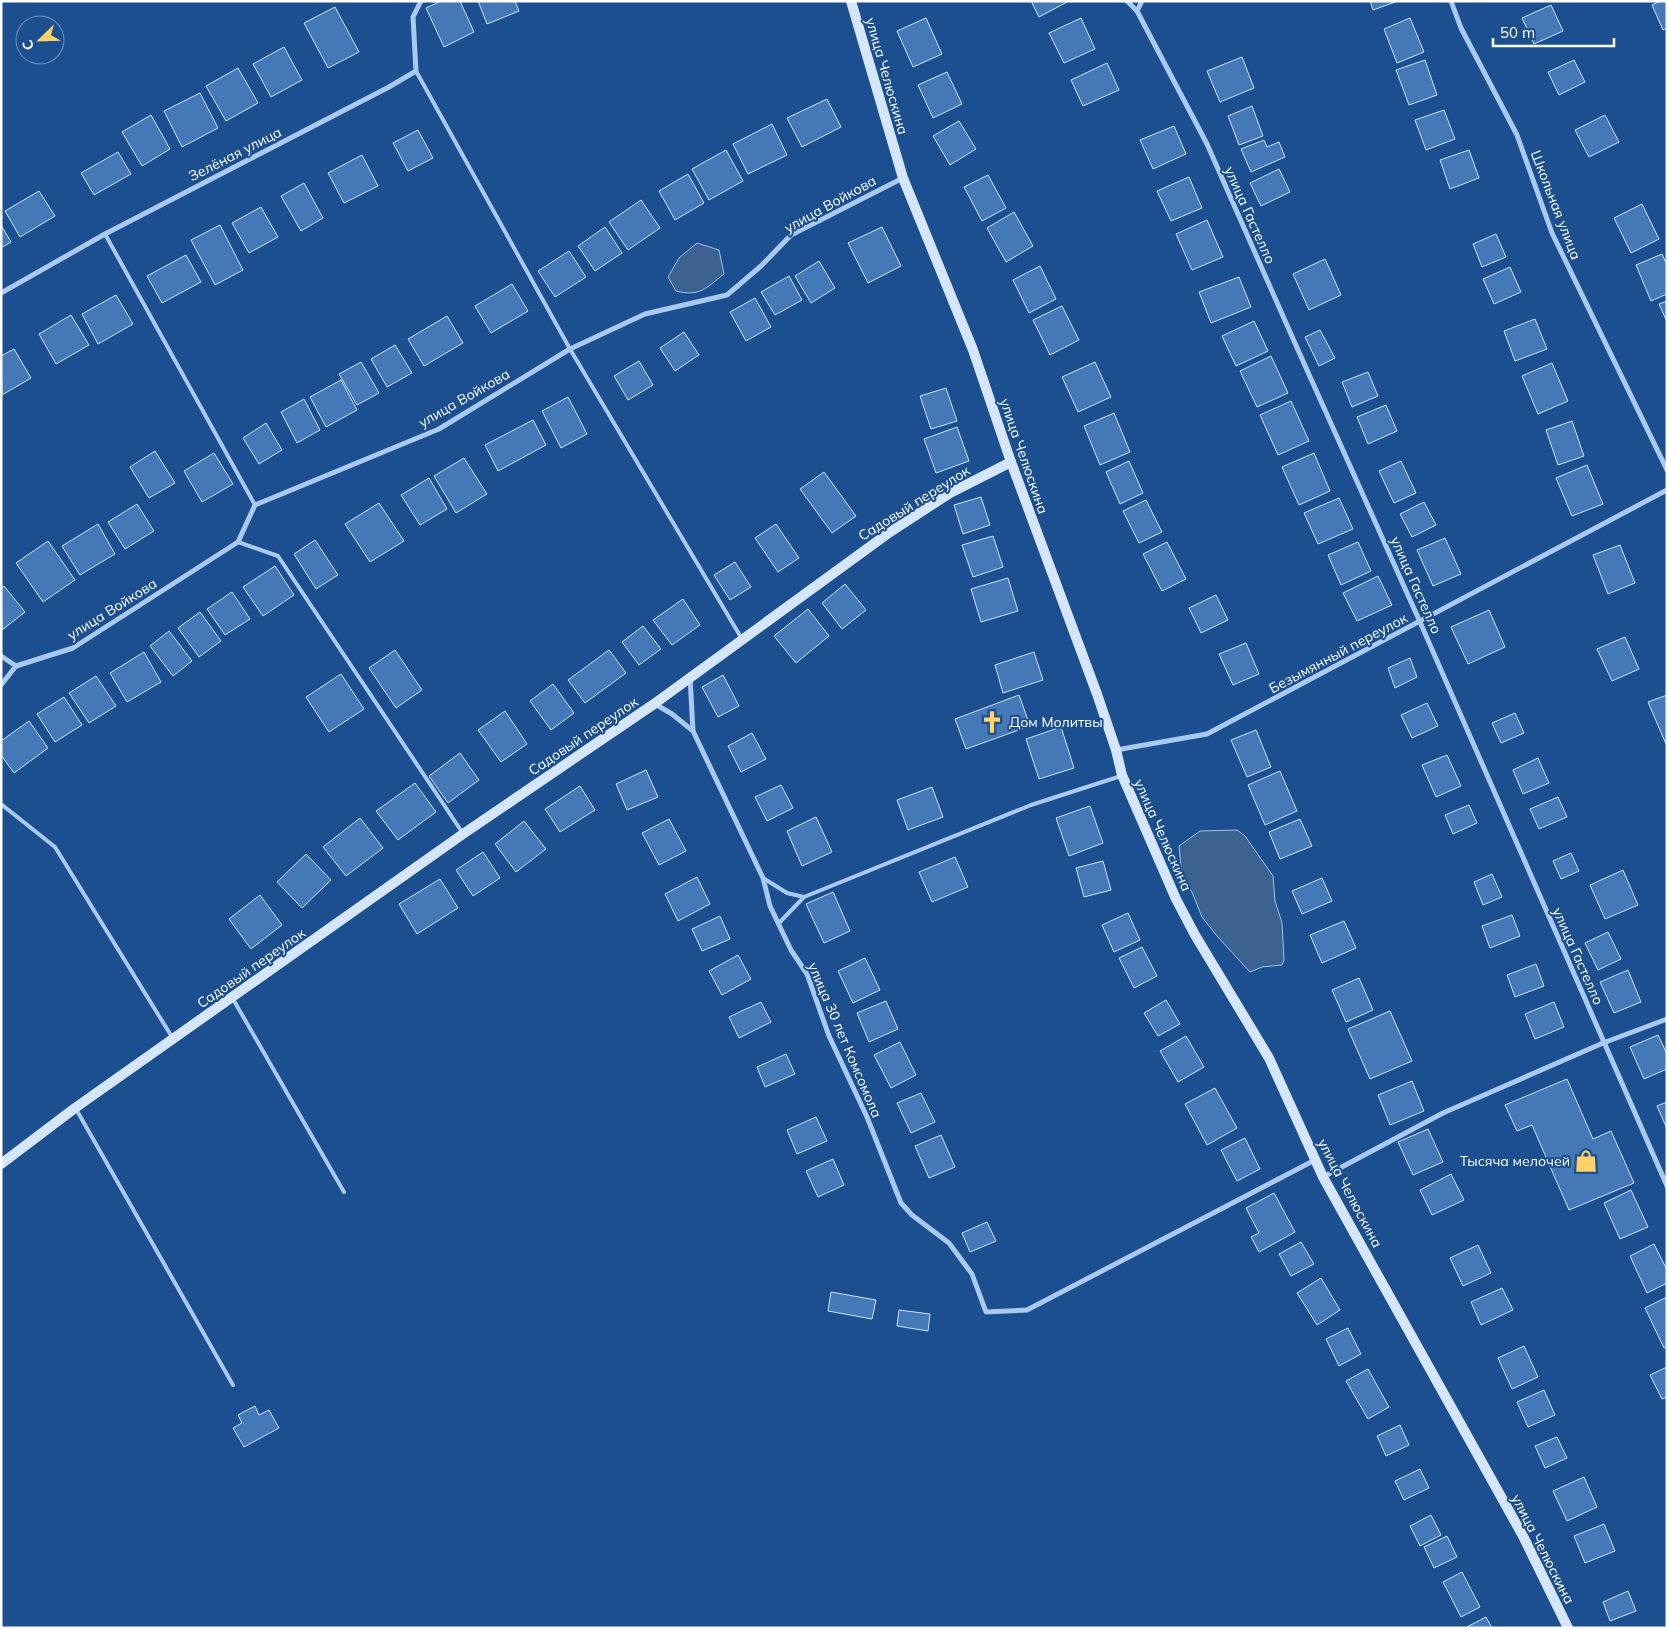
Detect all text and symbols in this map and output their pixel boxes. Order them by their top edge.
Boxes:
north arrow [15,15,65,65]
street label: улица Челюскина [862,15,912,137]
scale bar [1493,15,1614,47]
text: 50 m [1500,23,1535,42]
text: С [18,37,38,53]
street label: Зелёная улица [186,123,284,185]
street label: Школьная улица [1527,148,1585,262]
street label: улица Гастелло [1221,164,1279,266]
street label: улица Войкова [781,171,879,237]
street label: улица Войкова [415,365,513,431]
street label: улица Челюскина [996,396,1052,516]
street label: Садовый переулок [855,461,974,545]
street label: улица Гастелло [1387,534,1445,636]
street label: улица Войкова [64,574,160,644]
street label: Безымянный переулок [1266,609,1411,697]
street label: Садовый переулок [525,692,642,779]
church icon: Дом Молитвы [979,709,1005,735]
place label: Дом Молитвы [1009,713,1103,731]
street label: улица Челюскина [1130,776,1196,894]
street label: улица Гастелло [1549,905,1607,1007]
street label: Садовый переулок [193,924,309,1012]
street label: улица 30 лет Комсомола [804,960,886,1120]
street label: улица Челюскина [1314,1135,1386,1251]
shop icon: Тысяча мелочей [1573,1148,1599,1174]
place label: Тысяча мелочей [1460,1152,1570,1170]
street label: улица Челюскина [1508,1491,1578,1607]

